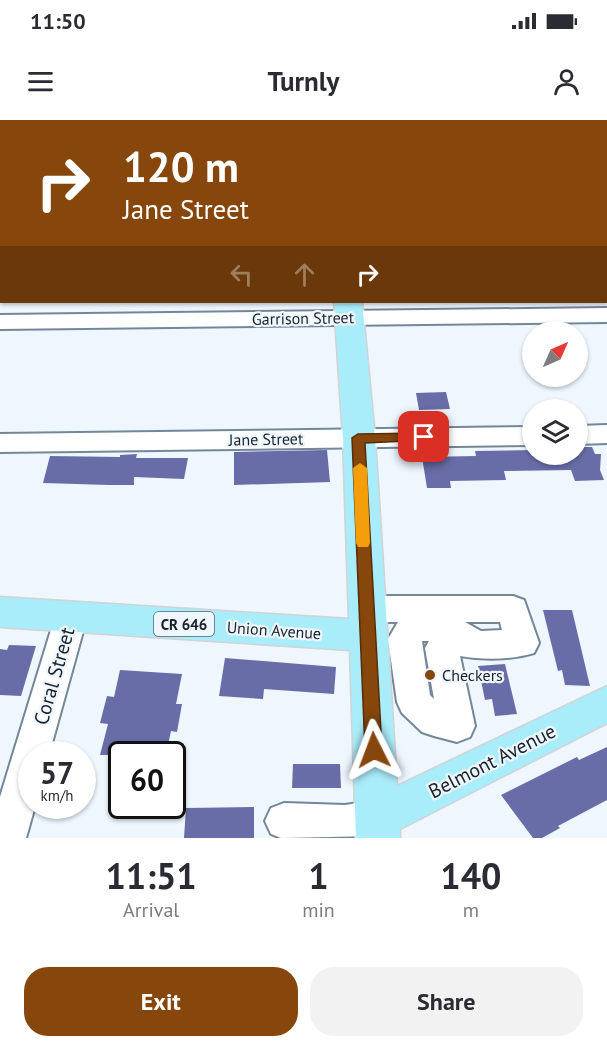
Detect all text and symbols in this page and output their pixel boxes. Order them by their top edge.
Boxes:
text: 11:50 [30,7,86,35]
text: Turnly [267,64,340,98]
icon: menu [24,65,57,98]
icon: person [550,65,583,98]
text: 120 m [123,139,239,194]
icon: right [24,144,102,222]
text: Jane Street [123,192,249,226]
icon: left [225,258,258,291]
icon: ahead [288,258,321,291]
icon: right [351,258,384,291]
street label: Garrison Street [252,307,355,329]
north arrow [522,321,588,387]
map controls [522,321,588,465]
button: layers [522,399,588,465]
pin [398,411,449,462]
icon: arrive [407,420,440,453]
street label: Jane Street [228,428,304,450]
road number: CR 646 [154,612,214,636]
street label: Union Avenue [226,617,322,643]
street label: Coral Street [28,624,80,728]
place label: Checkers [442,665,503,685]
marker: Checkers [423,668,437,682]
position arrow [342,718,406,782]
street label: Belmont Avenue [424,718,560,804]
speed limit sign: 60 [108,741,186,819]
text: 57 [40,753,74,792]
text: km/h [41,786,73,805]
text: 11:51 [105,852,197,899]
text: 1 [308,852,329,899]
text: 140 [440,852,502,899]
text: Arrival [123,897,179,923]
text: min [302,897,335,923]
text: m [463,897,479,923]
button: Exit [24,967,298,1036]
button: Share [310,967,583,1036]

